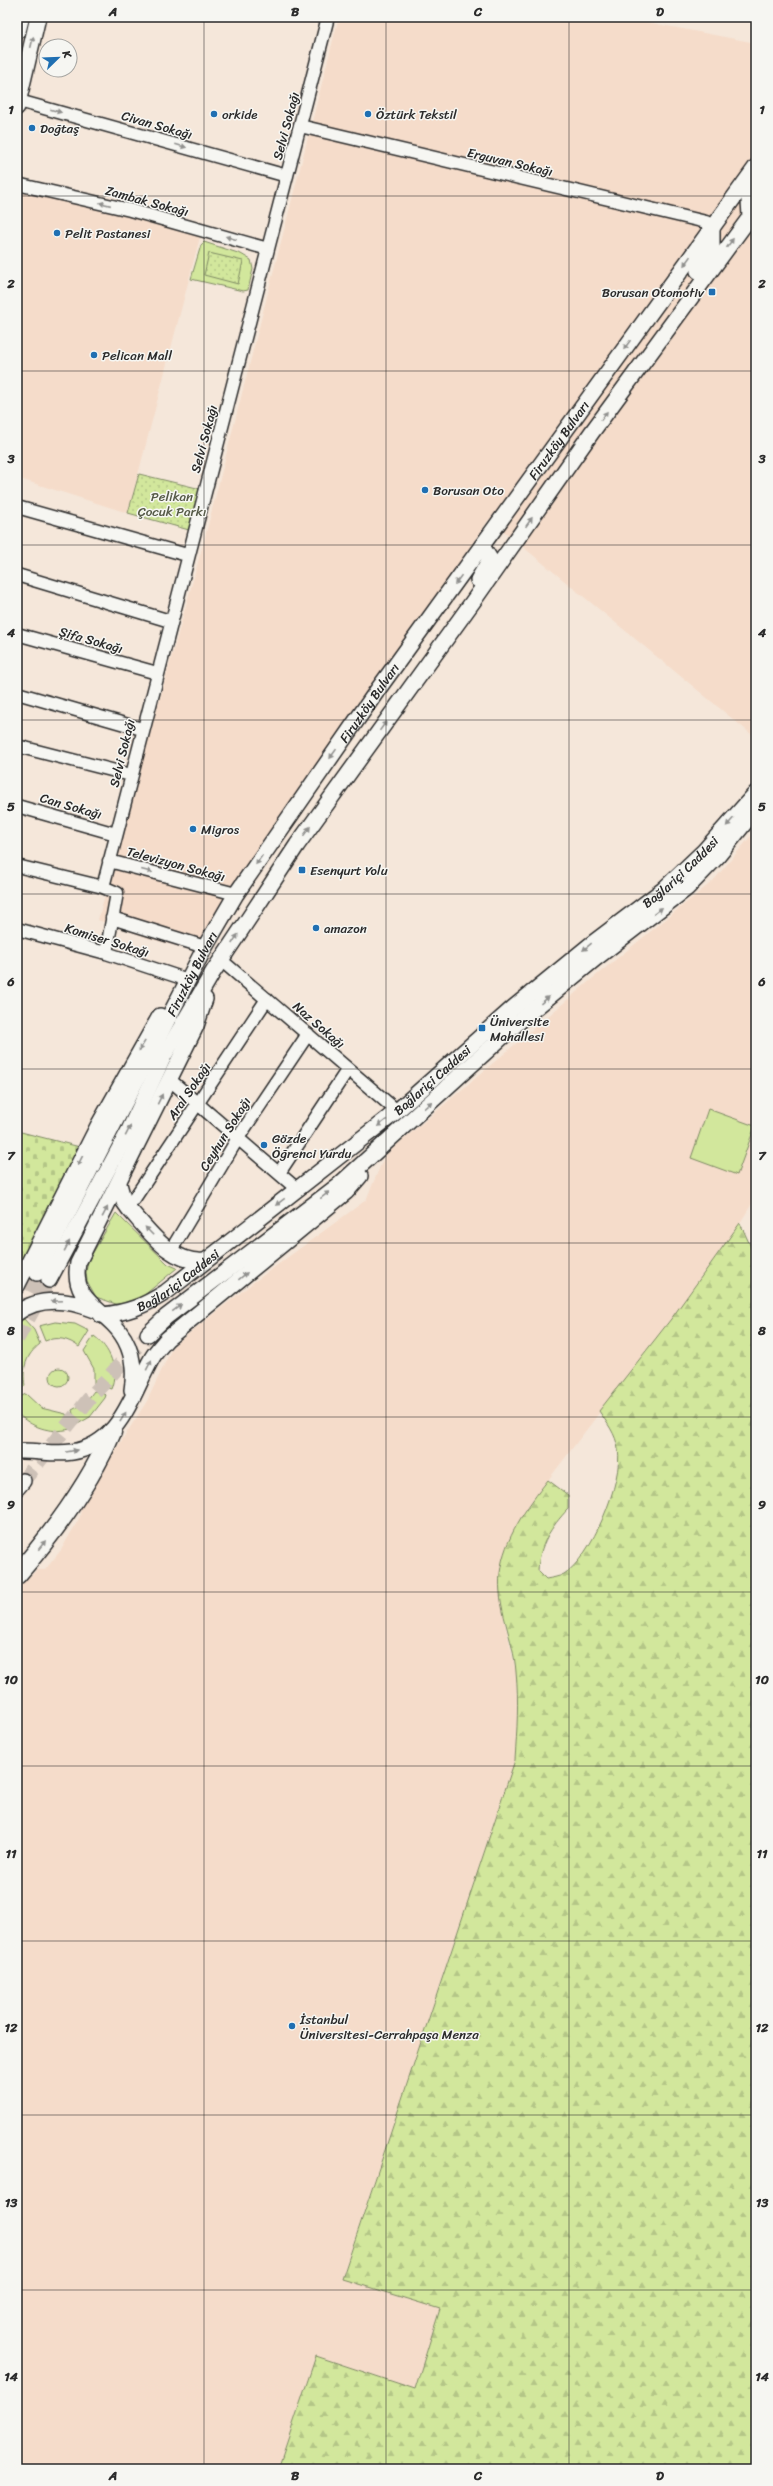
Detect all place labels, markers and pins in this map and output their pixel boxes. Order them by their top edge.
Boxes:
place label: orkide [222,103,258,126]
place label: Öztürk Tekstil [376,103,457,126]
marker: orkide [209,109,219,119]
marker: Öztürk Tekstil [363,109,373,119]
place label: Doğtaş [40,117,80,140]
marker: Doğtaş [27,123,37,133]
place label: Pelit Pastanesi [65,222,151,245]
marker: Pelit Pastanesi [52,228,62,238]
place label: Borusan Otomotiv [602,281,705,304]
marker: Borusan Otomotiv [707,287,717,297]
place label: Pelican Mall [102,344,172,367]
marker: Pelican Mall [89,350,99,360]
place label: Borusan Oto [433,479,504,502]
marker: Borusan Oto [420,485,430,495]
place label: Migros [201,818,240,841]
marker: Migros [188,824,198,834]
place label: Esenyurt Yolu [310,859,388,882]
marker: Esenyurt Yolu [297,865,307,875]
place label: amazon [324,917,367,940]
marker: amazon [311,923,321,933]
place label: Üniversite Mahallesi [490,1010,550,1048]
marker: Üniversite Mahallesi [477,1023,487,1033]
place label: Gözde Öğrenci Yurdu [272,1127,352,1165]
marker: Gözde Öğrenci Yurdu [259,1140,269,1150]
place label: İstanbul Üniversitesi-Cerrahpaşa Menza [299,2008,479,2046]
marker: İstanbul Üniversitesi-Cerrahpaşa Menza [287,2021,297,2031]

